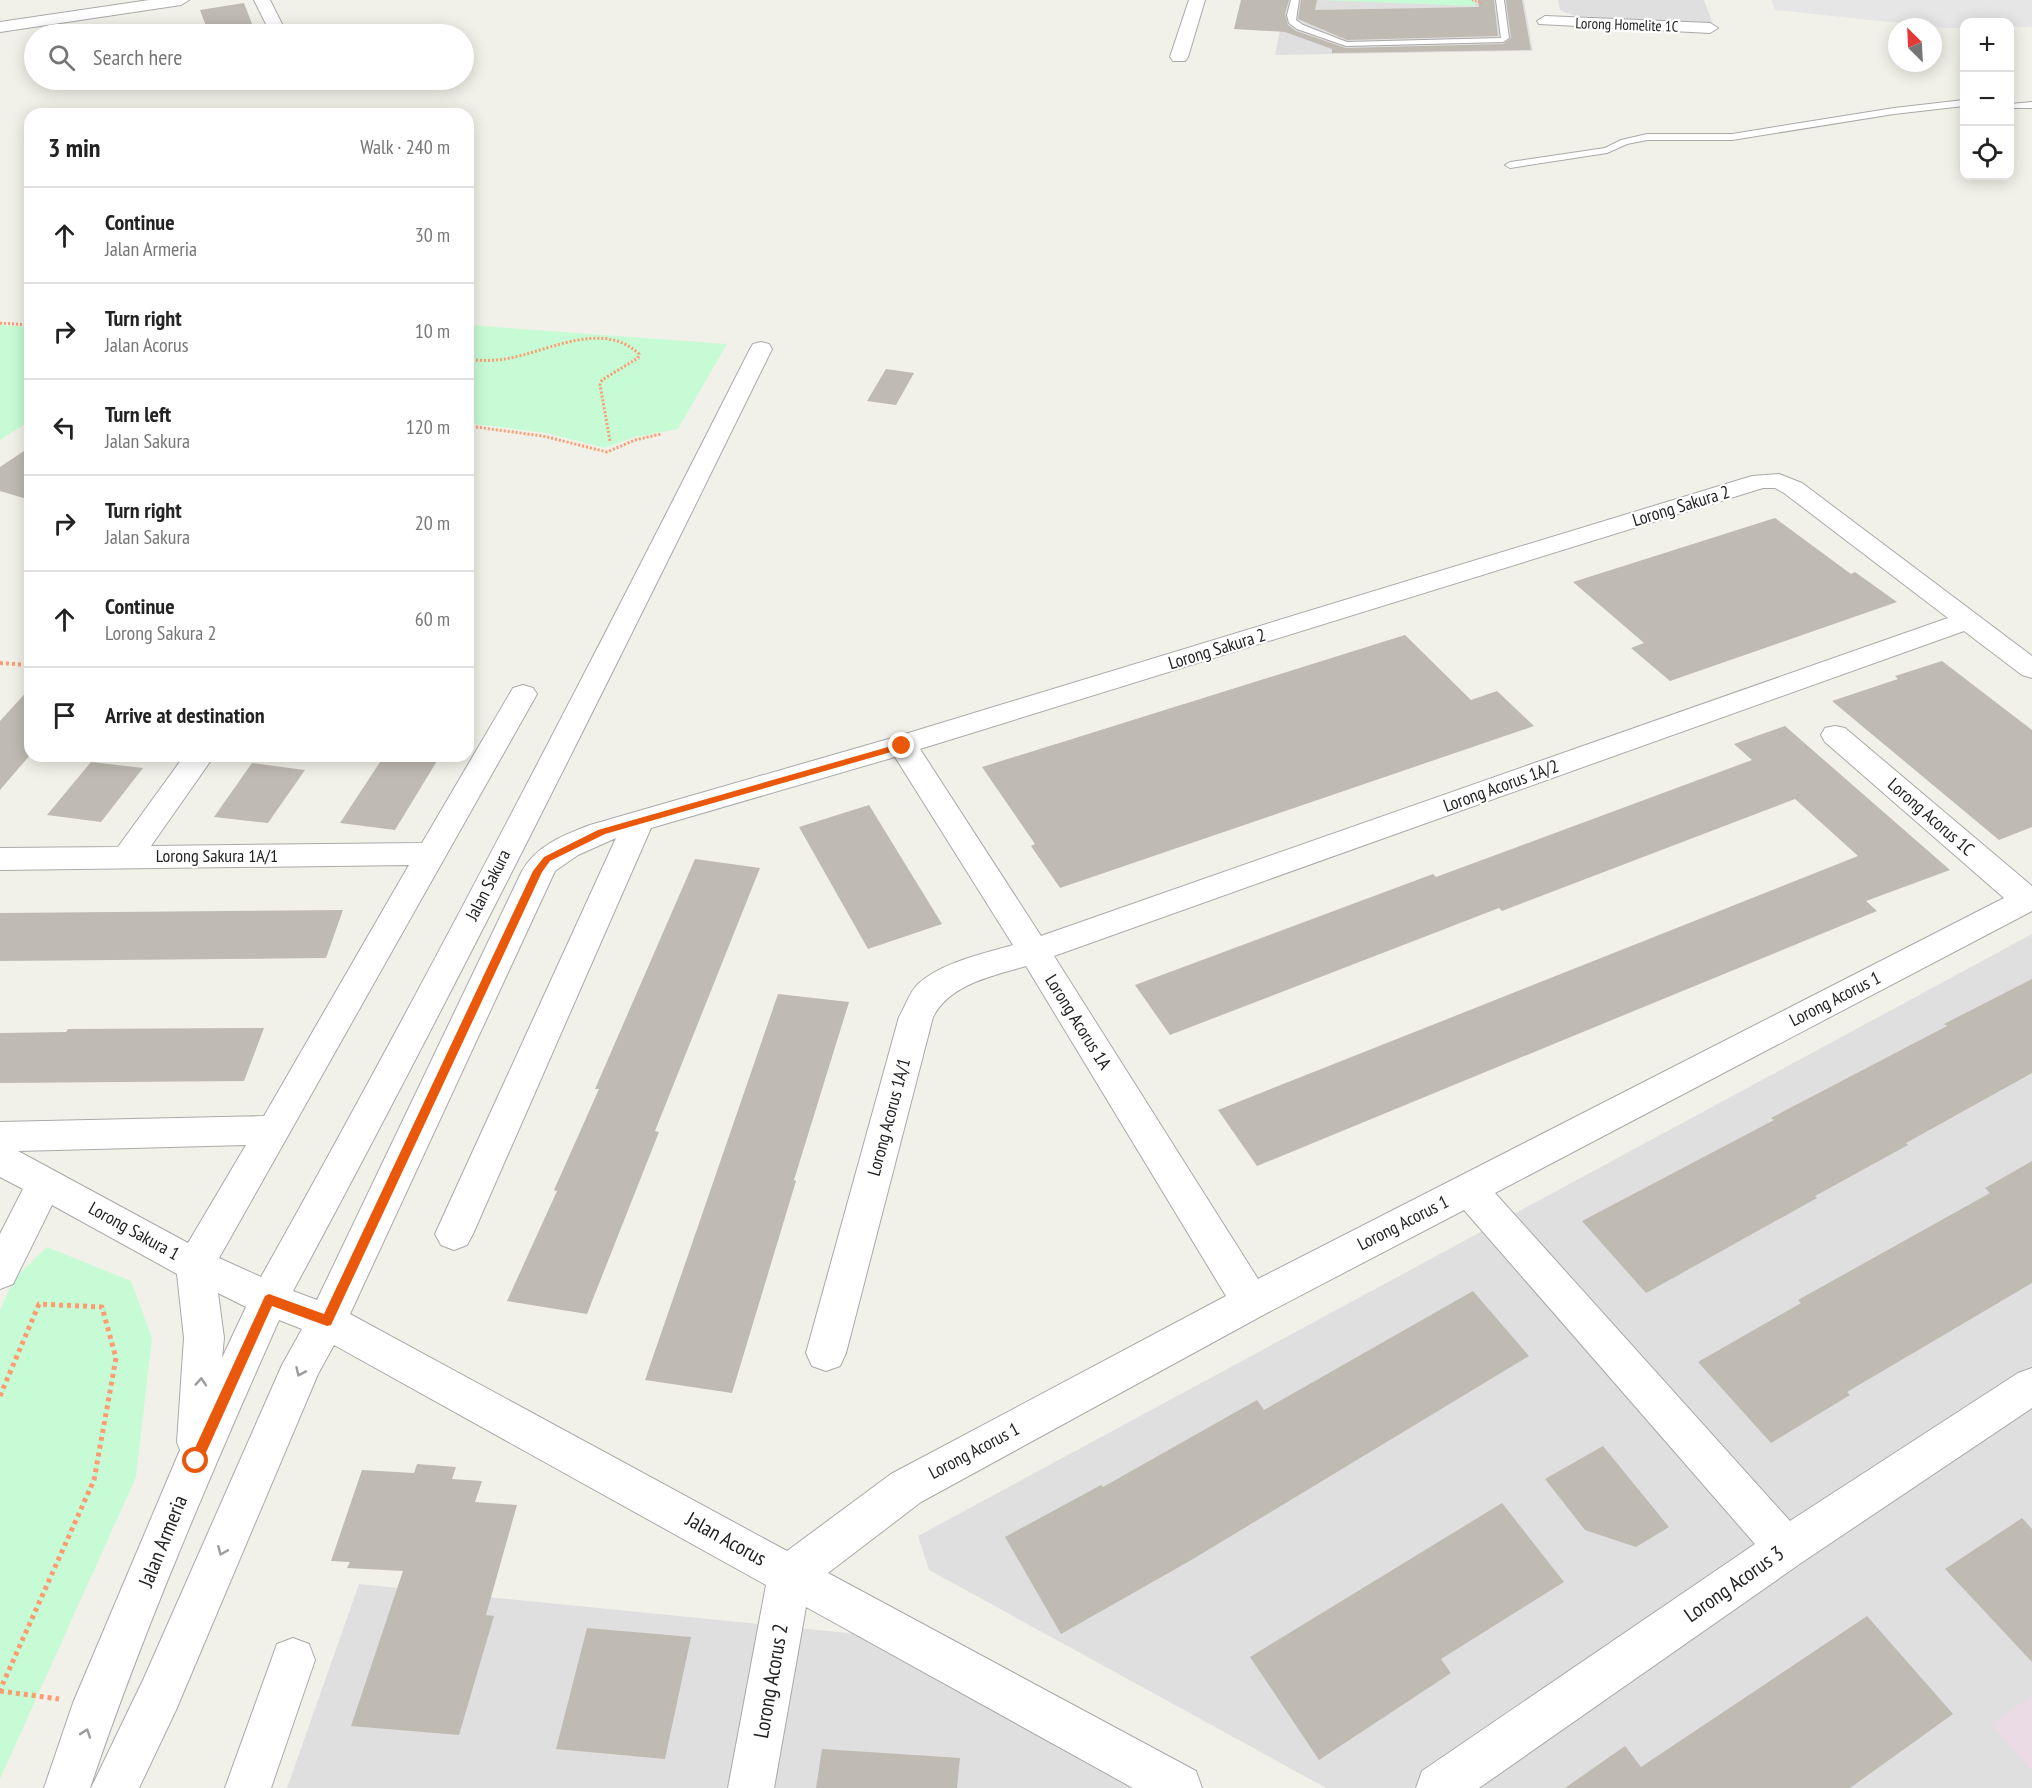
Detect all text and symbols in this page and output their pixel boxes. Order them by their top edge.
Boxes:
street label: Lorong Homelite 1C [1575,13,1679,36]
north arrow [1888,18,1942,72]
map controls [1960,18,2014,180]
button: + [1960,18,2014,72]
search box [24,24,474,90]
icon: search [45,41,78,74]
text: Search here [93,43,182,71]
button: − [1960,72,2014,126]
button: locate [1960,126,2014,180]
text: 3 min [48,131,101,164]
text: Walk · 240 m [360,134,450,160]
text: Continue [105,208,175,236]
icon: ahead [48,219,81,252]
text: 30 m [415,222,450,248]
text: Jalan Armeria [105,236,197,262]
text: Turn right [105,304,182,332]
icon: right [48,315,81,348]
text: 10 m [415,318,450,344]
text: Jalan Acorus [105,332,189,358]
text: Turn left [105,400,171,428]
icon: left [48,411,81,444]
text: 120 m [406,414,450,440]
text: Jalan Sakura [105,428,190,454]
street label: Lorong Sakura 2 [1629,480,1732,531]
text: Turn right [105,496,182,524]
icon: right [48,507,81,540]
text: 20 m [415,510,450,536]
text: Jalan Sakura [105,524,190,550]
text: Continue [105,592,175,620]
icon: ahead [48,603,81,636]
text: 60 m [415,606,450,632]
text: Lorong Sakura 2 [105,620,217,646]
street label: Lorong Sakura 2 [1165,623,1268,674]
icon: arrive [48,699,81,732]
text: Arrive at destination [105,701,265,729]
route end [888,732,914,758]
street label: Lorong Acorus 1A/2 [1440,754,1562,817]
street label: Lorong Acorus 1C [1883,773,1979,861]
street label: Lorong Sakura 1A/1 [156,844,278,867]
street label: Jalan Sakura [459,845,515,925]
street label: Lorong Acorus 1 [1785,966,1884,1031]
street label: Lorong Acorus 1A [1040,970,1117,1074]
street label: Lorong Acorus 1A/1 [862,1055,915,1178]
street label: Lorong Acorus 1 [1353,1190,1452,1255]
street label: Lorong Sakura 1 [85,1196,184,1265]
one-way arrow [295,1366,307,1377]
one-way arrow [194,1378,207,1387]
street label: Lorong Acorus 1 [925,1417,1023,1484]
route start [182,1447,208,1473]
street label: Jalan Armeria [132,1491,193,1592]
street label: Jalan Acorus [680,1505,771,1572]
street label: Lorong Acorus 3 [1679,1539,1789,1628]
one-way arrow [217,1545,229,1556]
street label: Lorong Acorus 2 [747,1622,794,1740]
one-way arrow [78,1728,91,1739]

